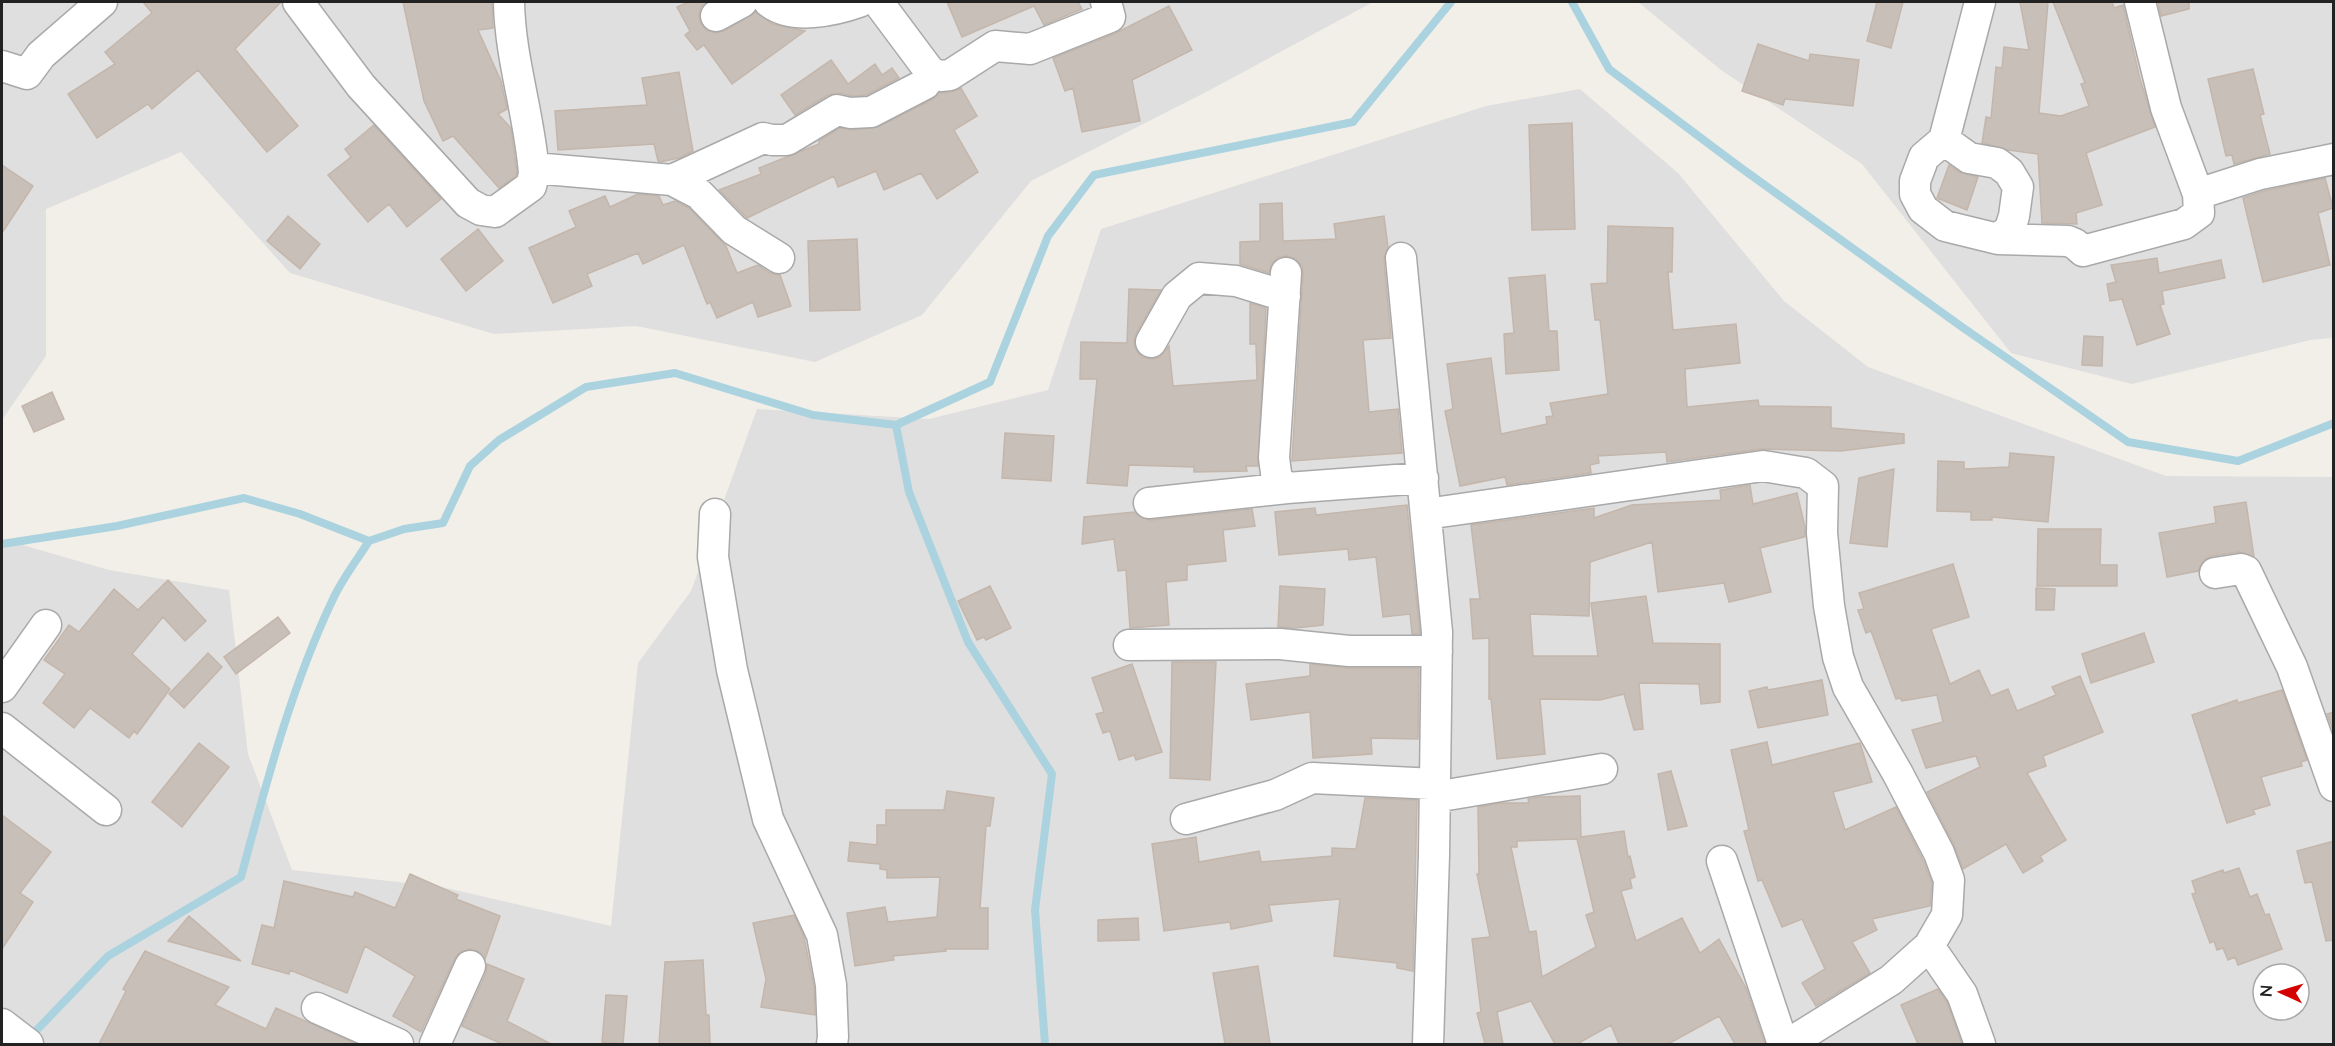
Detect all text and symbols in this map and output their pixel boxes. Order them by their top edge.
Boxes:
north arrow [2251,962,2311,1022]
text: N [2256,984,2275,998]

